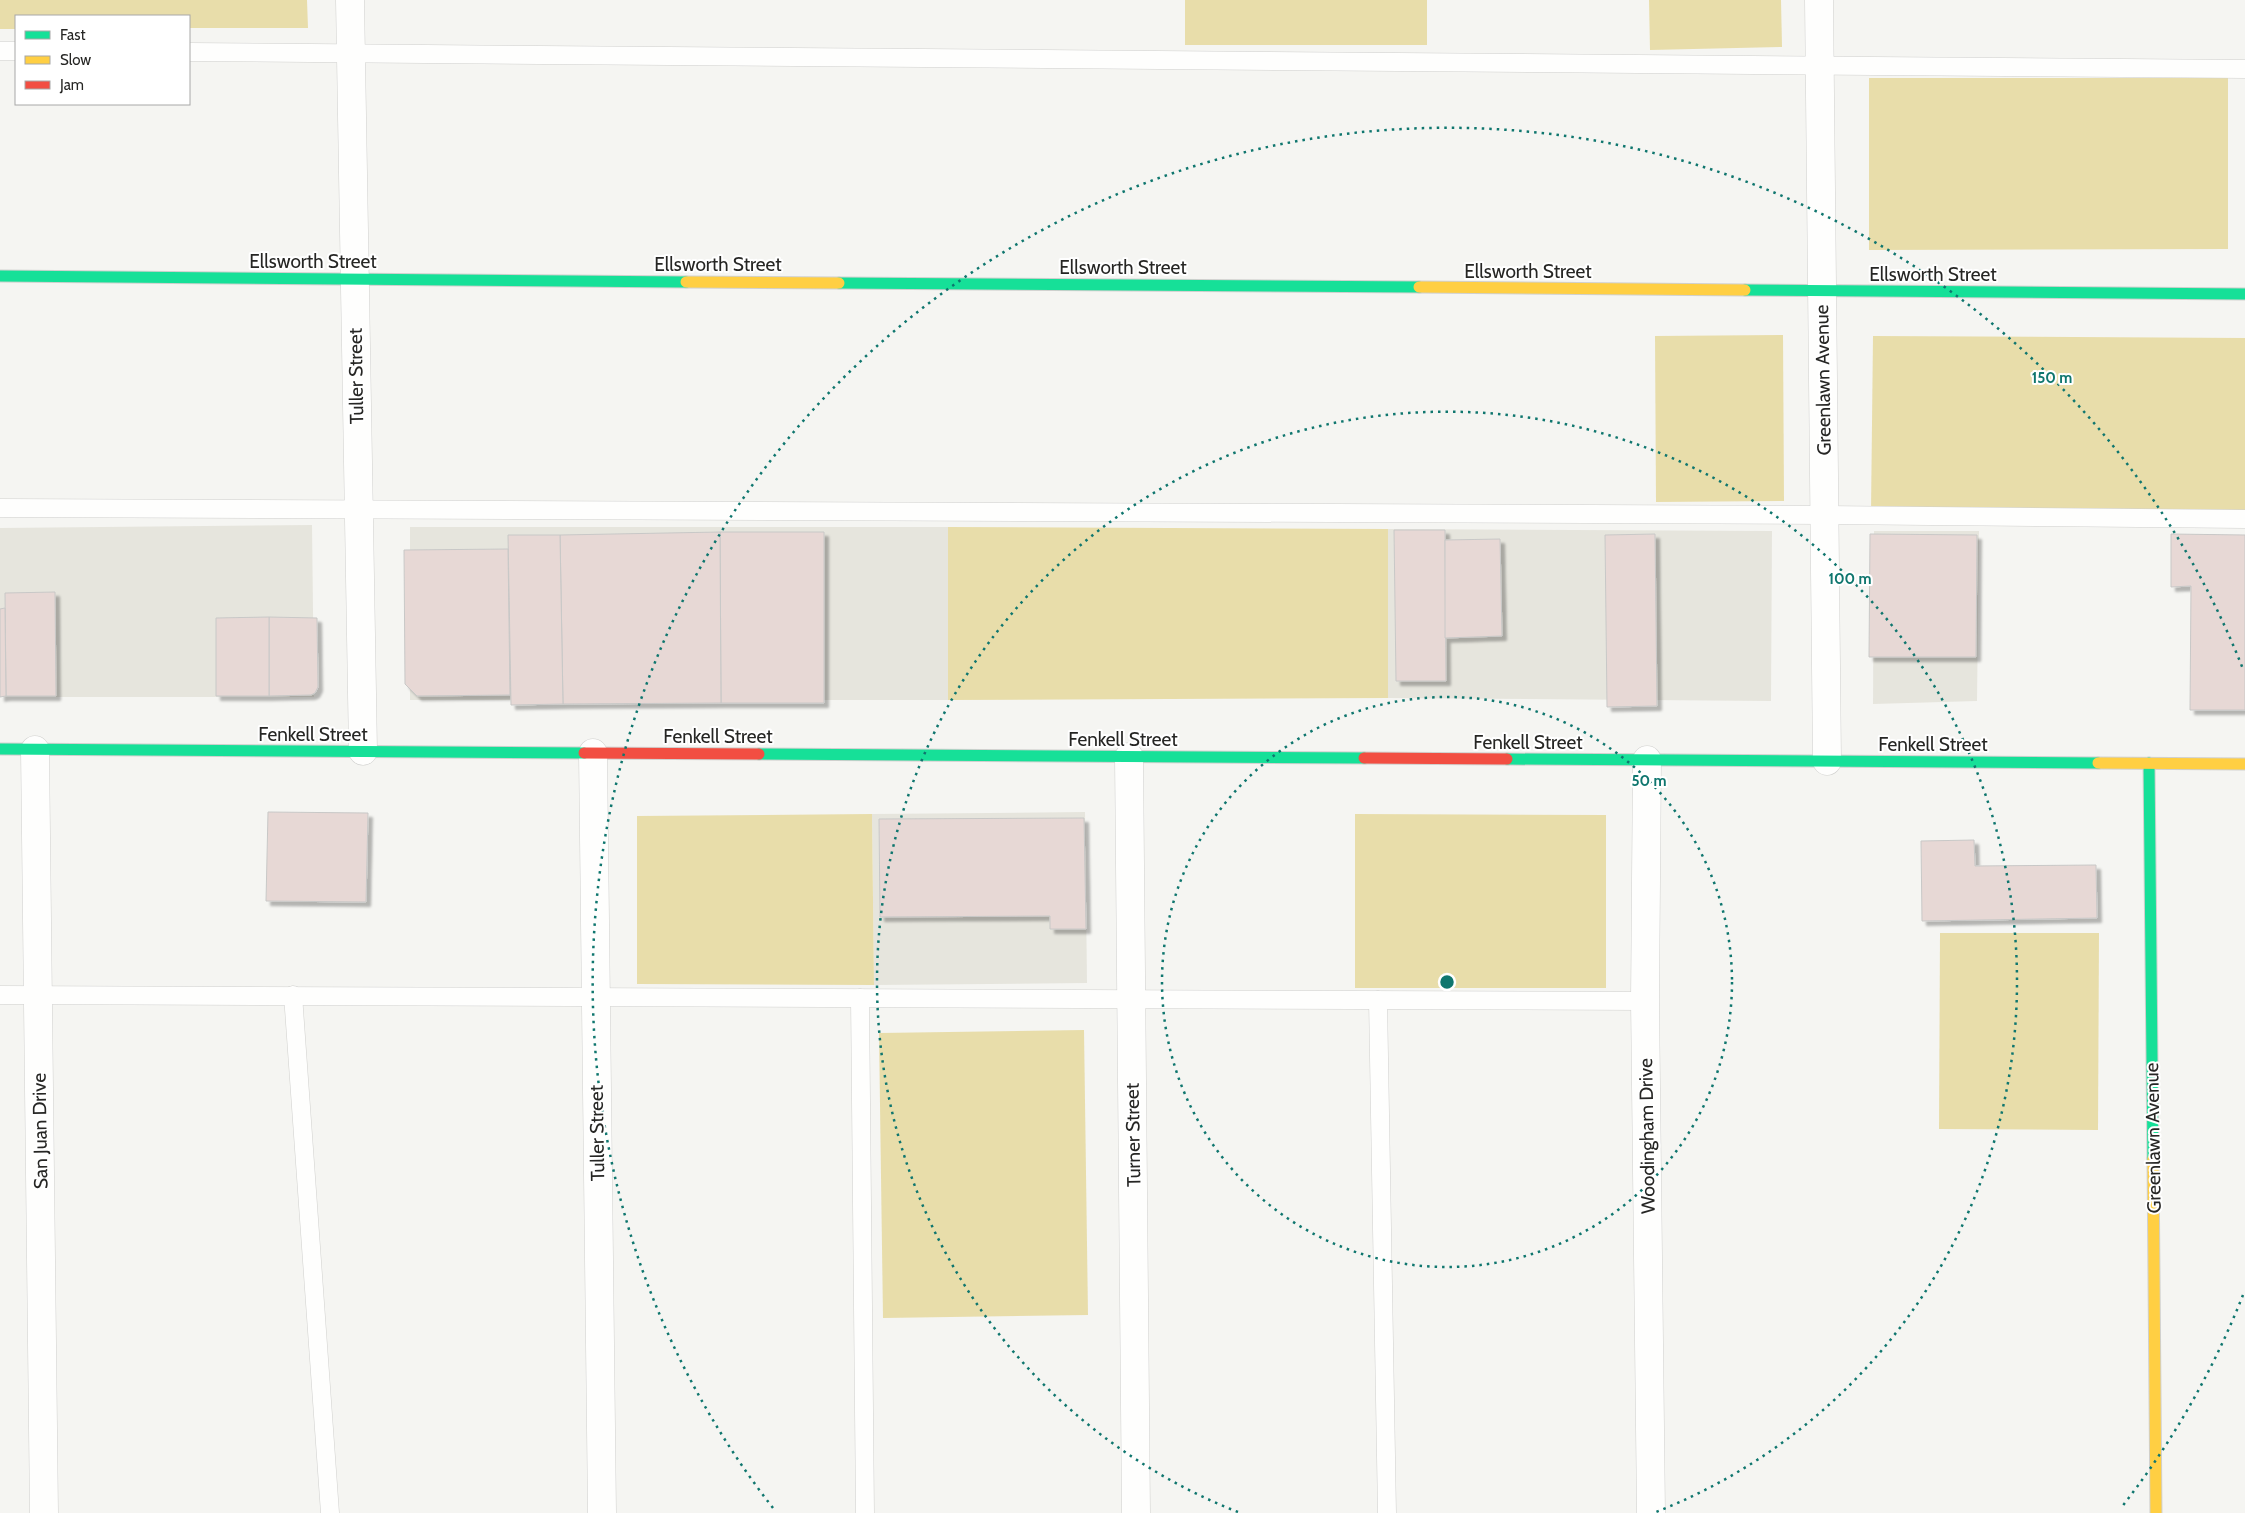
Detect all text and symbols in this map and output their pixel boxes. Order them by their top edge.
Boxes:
legend [15,15,190,105]
text: Fast [60,26,85,44]
text: Slow [60,51,91,69]
text: Jam [59,76,84,94]
street label: Ellsworth Street [249,250,377,273]
street label: Ellsworth Street [654,253,782,276]
street label: Ellsworth Street [1059,256,1187,279]
street label: Ellsworth Street [1464,260,1592,283]
street label: Ellsworth Street [1869,263,1997,286]
street label: Greenlawn Avenue [1810,304,1836,456]
street label: Tuller Street [344,327,368,424]
text: 150 m [2032,369,2072,387]
text: 100 m [1828,570,1872,588]
street label: Fenkell Street [258,723,368,746]
street label: Fenkell Street [663,725,773,748]
street label: Fenkell Street [1068,728,1178,751]
street label: Fenkell Street [1473,731,1583,754]
street label: Fenkell Street [1878,733,1988,756]
text: 50 m [1631,772,1667,790]
centre of rings [1438,973,1456,991]
street label: Woodingham Drive [1634,1058,1660,1214]
street label: Greenlawn Avenue [2140,1062,2166,1214]
street label: San Juan Drive [27,1072,53,1189]
street label: Turner Street [1121,1082,1145,1187]
street label: Tuller Street [585,1084,609,1181]

